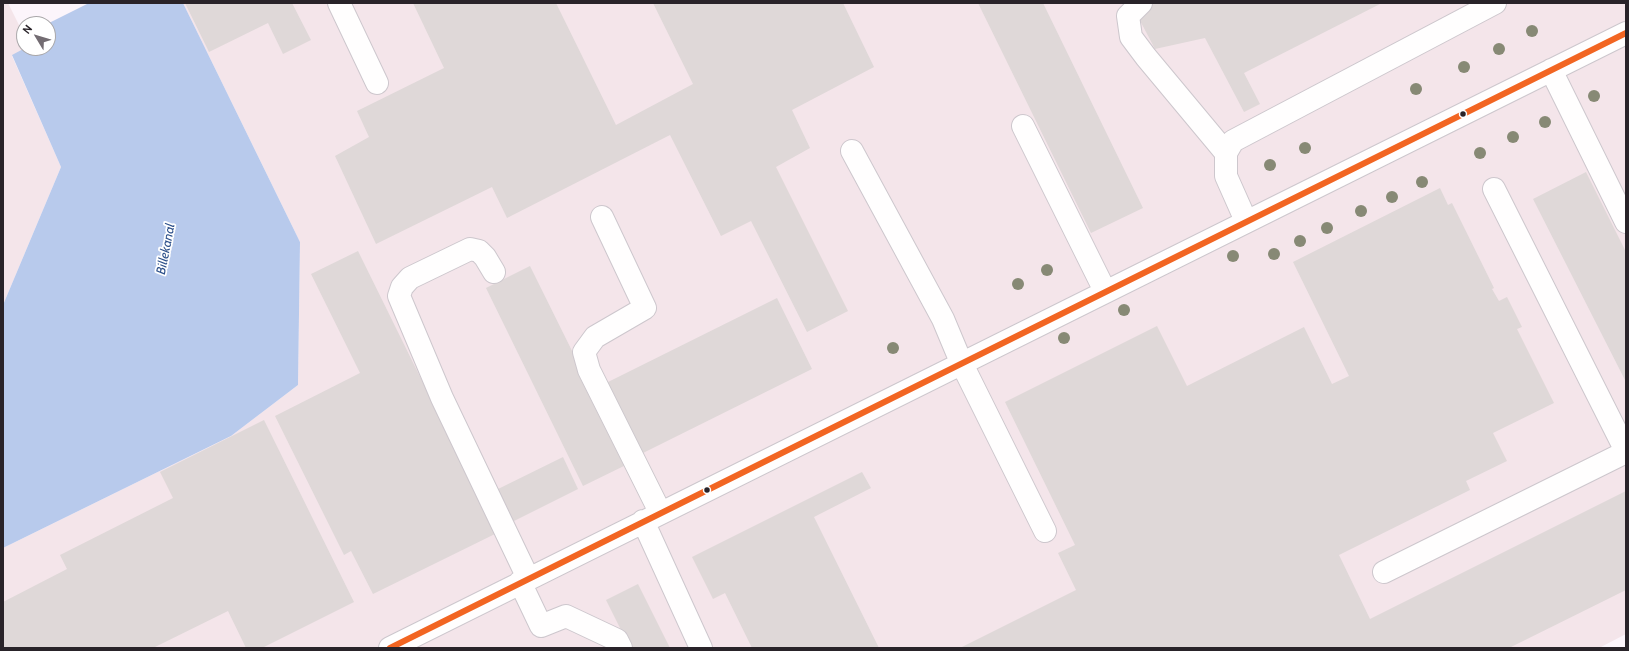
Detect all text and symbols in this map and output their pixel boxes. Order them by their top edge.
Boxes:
north arrow [16,16,56,56]
text: N [19,22,35,37]
unlabelled marker [1458,109,1468,119]
water label: Billekanal [153,222,179,276]
unlabelled marker [702,485,712,495]

